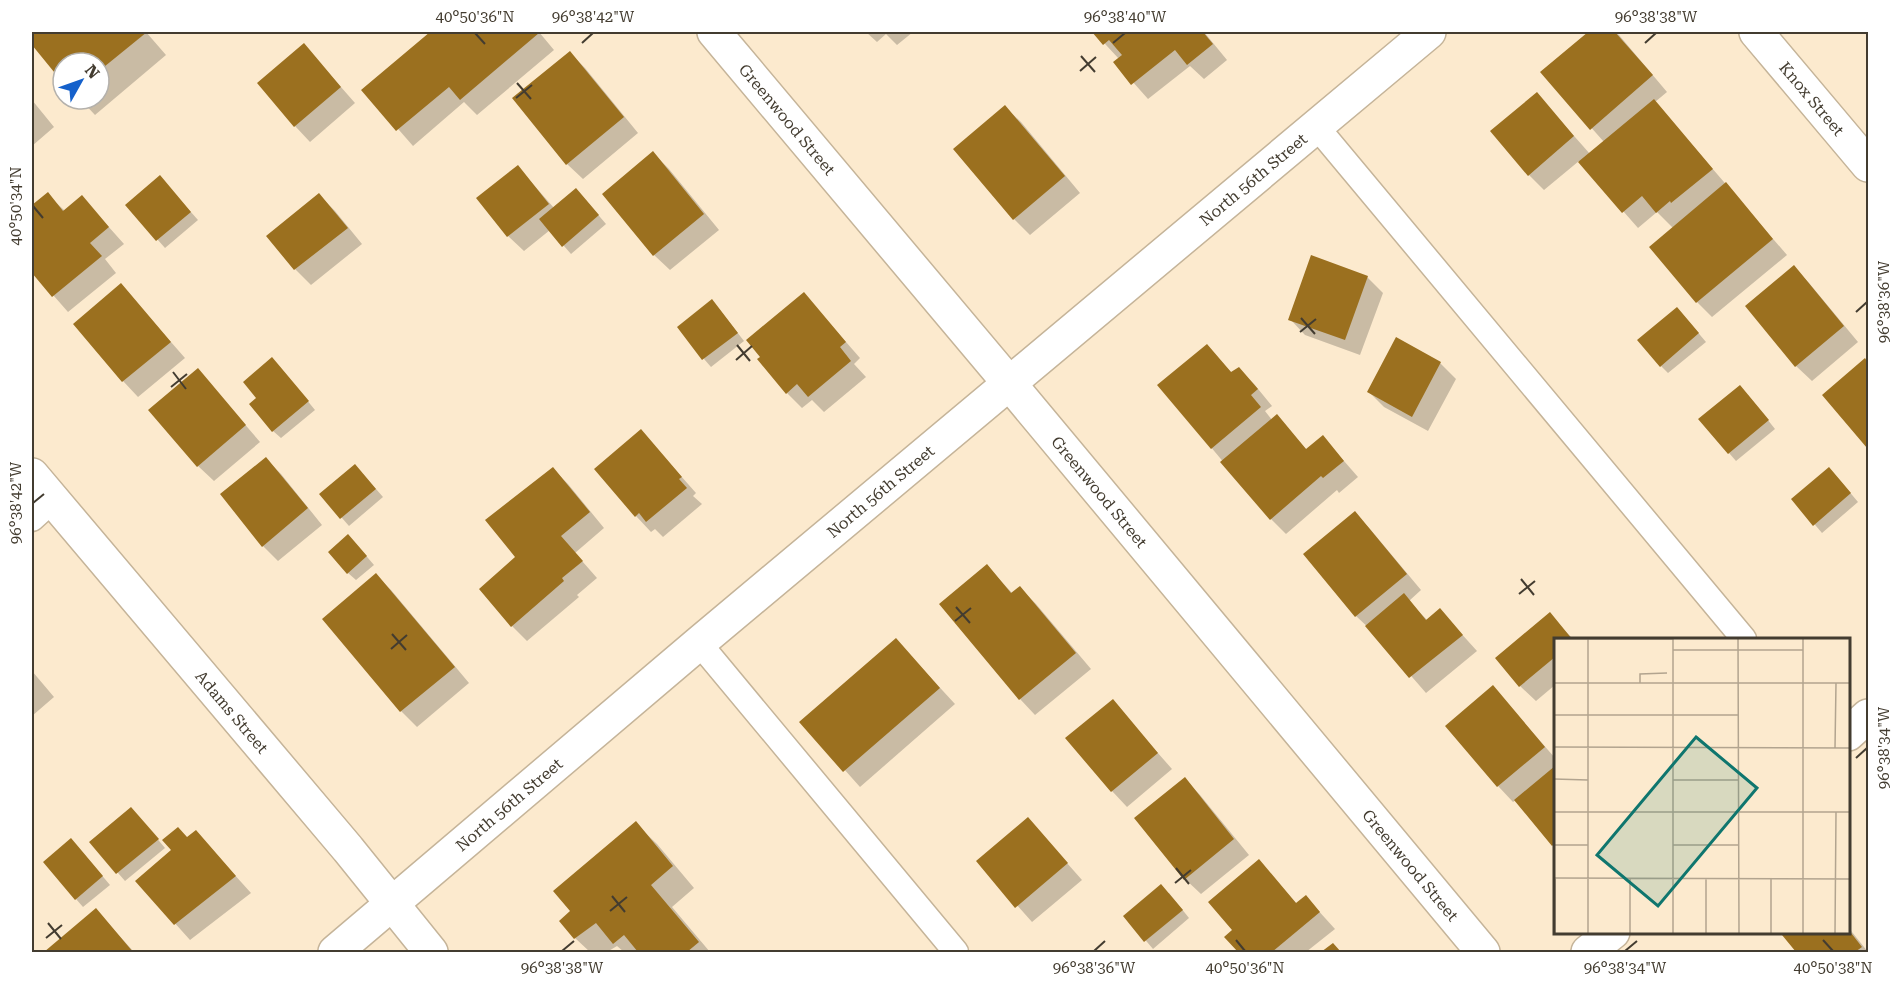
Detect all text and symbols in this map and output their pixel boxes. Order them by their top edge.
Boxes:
text: 40°50'36"N [435,8,515,26]
text: 96°38'42"W [552,8,635,26]
text: 96°38'40"W [1084,8,1167,26]
text: 96°38'38"W [1615,8,1698,26]
north arrow [51,51,111,111]
street label: Knox Street [1775,58,1848,140]
street label: Greenwood Street [735,60,839,179]
text: N [81,61,103,83]
street label: North 56th Street [1196,129,1311,230]
text: 40°50'34"N [7,166,25,246]
text: 96°38'36"W [1875,260,1893,343]
street label: Greenwood Street [1047,432,1151,552]
street label: North 56th Street [823,441,938,542]
text: 96°38'42"W [7,461,25,544]
inset map [1554,638,1849,933]
street label: Adams Street [191,667,272,757]
text: 96°38'34"W [1875,706,1893,789]
street label: North 56th Street [452,754,566,855]
street label: Greenwood Street [1358,806,1462,925]
text: 96°38'38"W [521,959,604,977]
text: 96°38'36"W [1053,959,1136,977]
text: 40°50'36"N [1205,959,1285,977]
text: 96°38'34"W [1584,959,1667,977]
text: 40°50'38"N [1793,959,1873,977]

